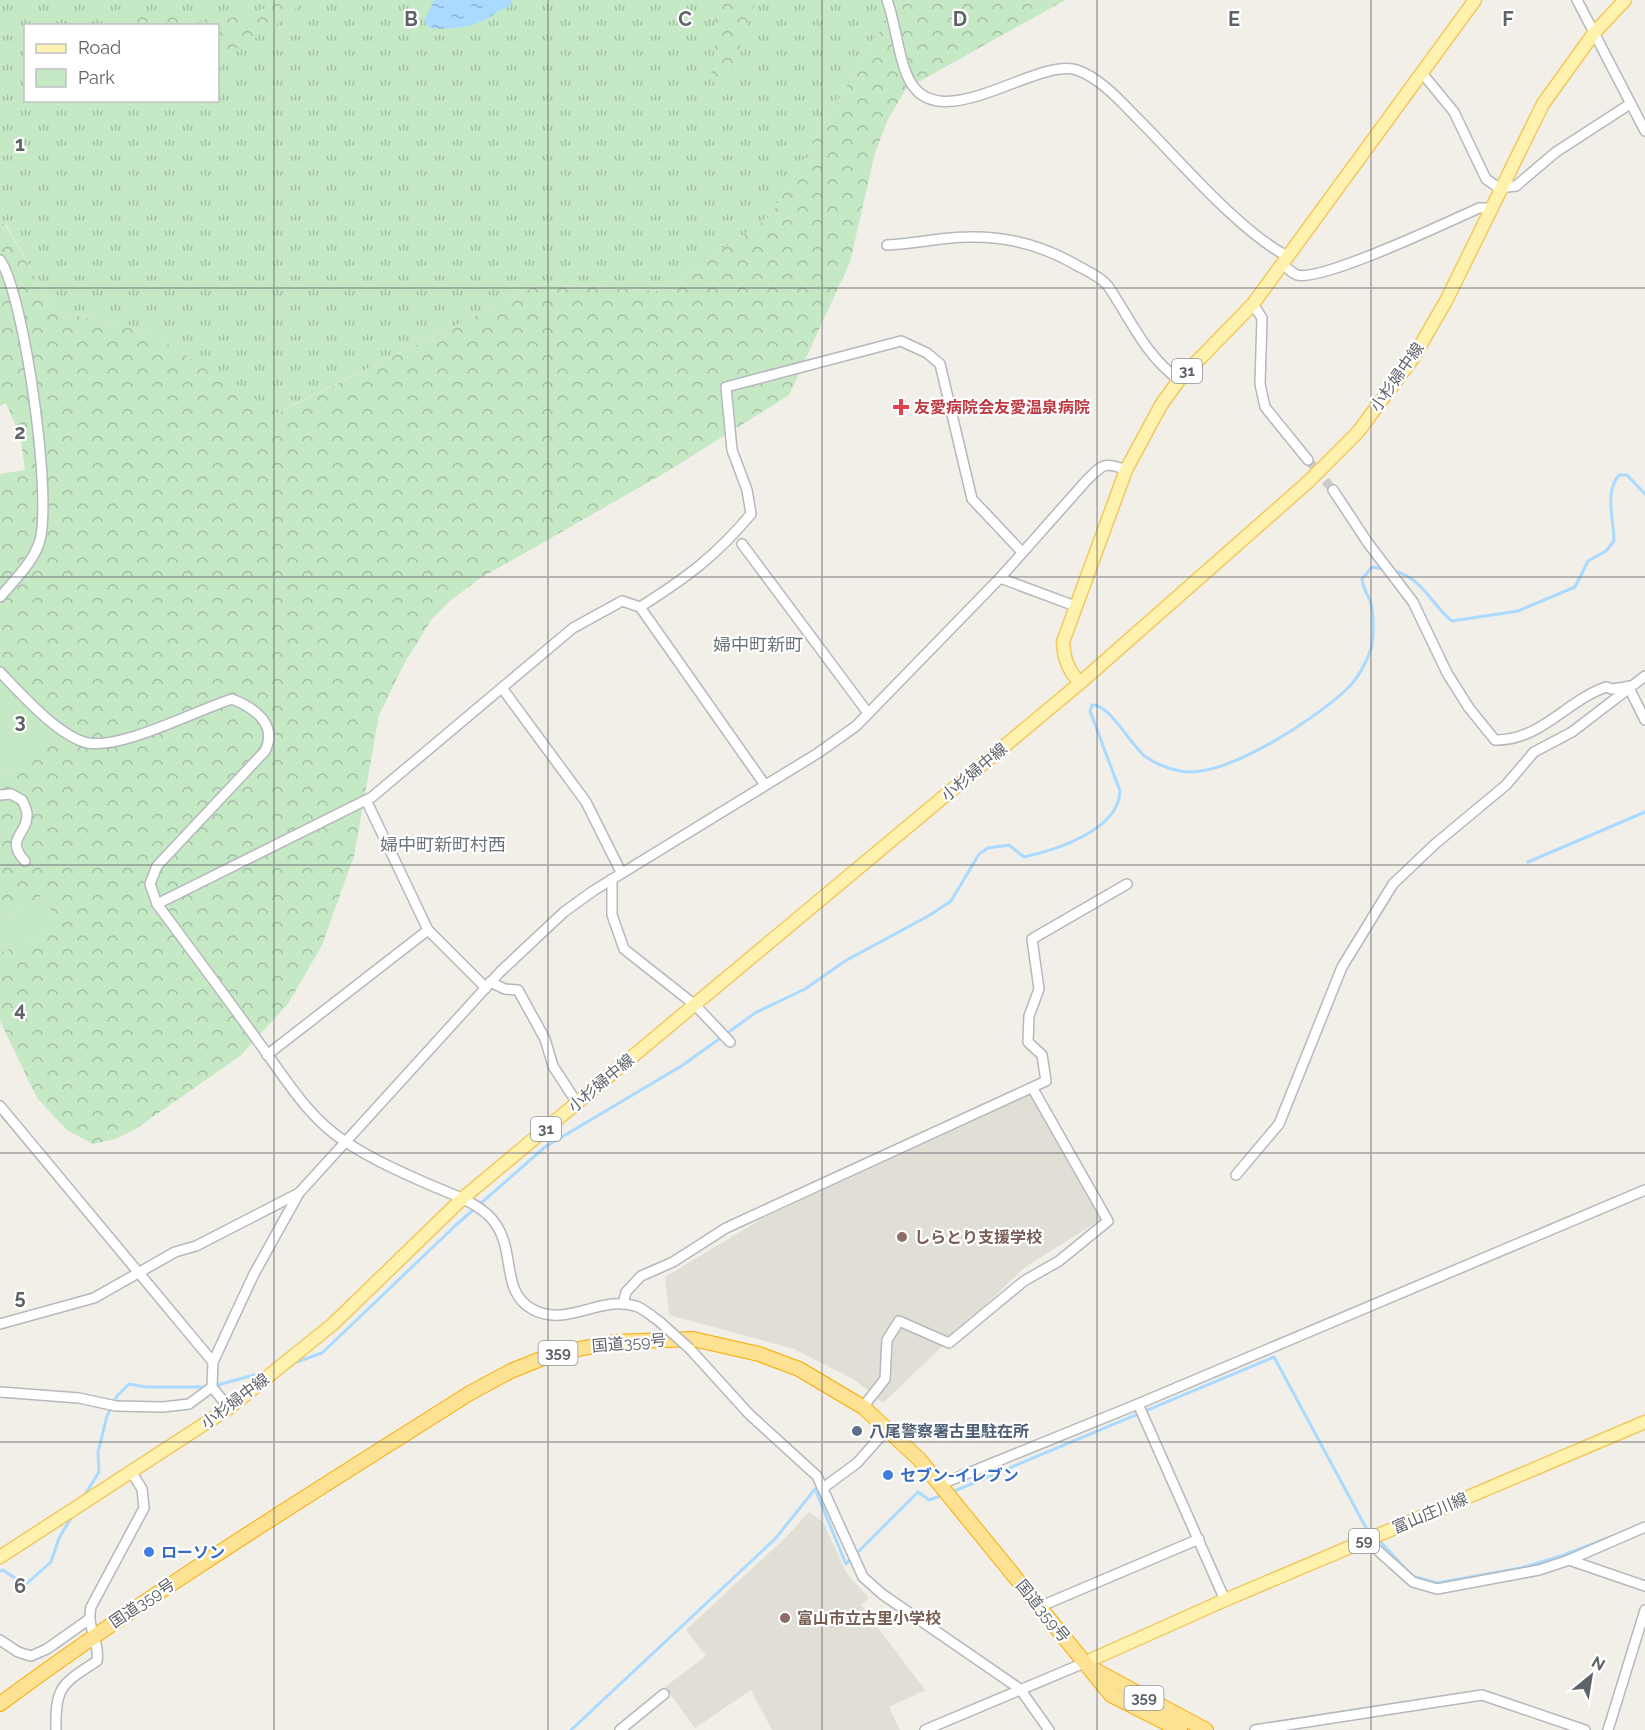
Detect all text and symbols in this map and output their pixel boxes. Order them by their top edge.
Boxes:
text: B [404,7,418,31]
text: C [678,7,692,31]
text: D [953,7,967,31]
text: E [1228,7,1240,31]
text: F [1502,7,1514,31]
legend [24,24,219,102]
text: Road [78,37,121,58]
text: Park [78,67,115,88]
text: 1 [15,132,25,156]
street label: 小杉婦中線 [1366,339,1428,415]
road number: 31 [1172,359,1202,383]
marker: 友愛病院会友愛温泉病院 [892,398,910,416]
place label: 友愛病院会友愛温泉病院 [914,398,1090,417]
text: 2 [14,420,26,444]
district label: 婦中町新町 [713,634,803,655]
text: 3 [14,709,26,733]
street label: 小杉婦中線 [937,739,1011,805]
district label: 婦中町新町村西 [380,834,506,855]
text: 4 [14,997,26,1021]
street label: 小杉婦中線 [564,1050,638,1116]
road number: 31 [531,1117,561,1141]
place label: しらとり支援学校 [914,1228,1042,1247]
marker: しらとり支援学校 [895,1230,909,1244]
text: 5 [14,1285,26,1309]
street label: 国道359号 [591,1330,667,1356]
road number: 359 [538,1341,578,1365]
street label: 小杉婦中線 [197,1369,273,1433]
place label: 八尾警察署古里駐在所 [869,1422,1029,1441]
marker: 八尾警察署古里駐在所 [850,1424,864,1438]
place label: セブン-イレブン [900,1466,1019,1485]
marker: セブン-イレブン [881,1468,895,1482]
street label: 富山庄川線 [1389,1489,1471,1537]
road number: 59 [1349,1529,1379,1553]
place label: ローソン [161,1543,225,1562]
marker: ローソン [142,1545,156,1559]
text: 6 [14,1574,26,1598]
street label: 国道359号 [106,1574,178,1632]
street label: 国道359号 [1012,1576,1074,1646]
place label: 富山市立古里小学校 [797,1609,941,1628]
marker: 富山市立古里小学校 [778,1611,792,1625]
north arrow [1561,1646,1621,1706]
text: N [1588,1652,1608,1675]
road number: 359 [1124,1686,1164,1710]

